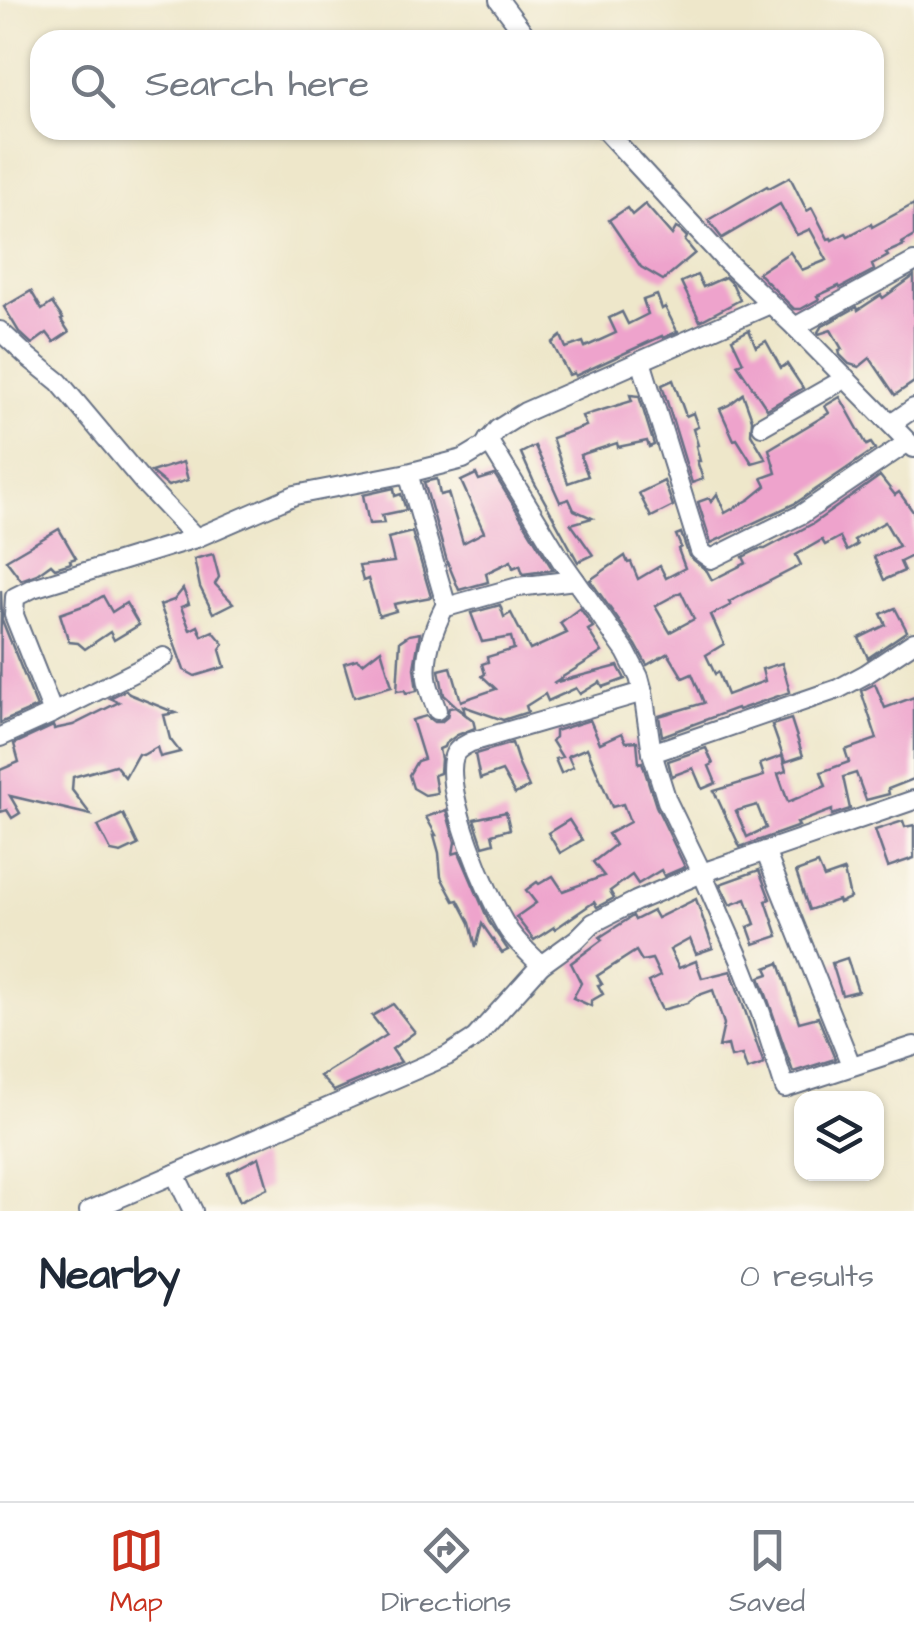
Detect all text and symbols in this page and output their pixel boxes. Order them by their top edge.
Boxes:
search box [30,30,884,140]
icon: search [65,58,120,113]
text: Search here [145,59,369,111]
map controls [794,1091,884,1181]
button: layers [794,1091,884,1181]
text: Nearby [40,1247,180,1305]
text: 0 results [740,1254,874,1299]
tab: Map [109,1523,164,1622]
tab: Directions [381,1523,511,1622]
tab: Saved [729,1523,805,1622]

